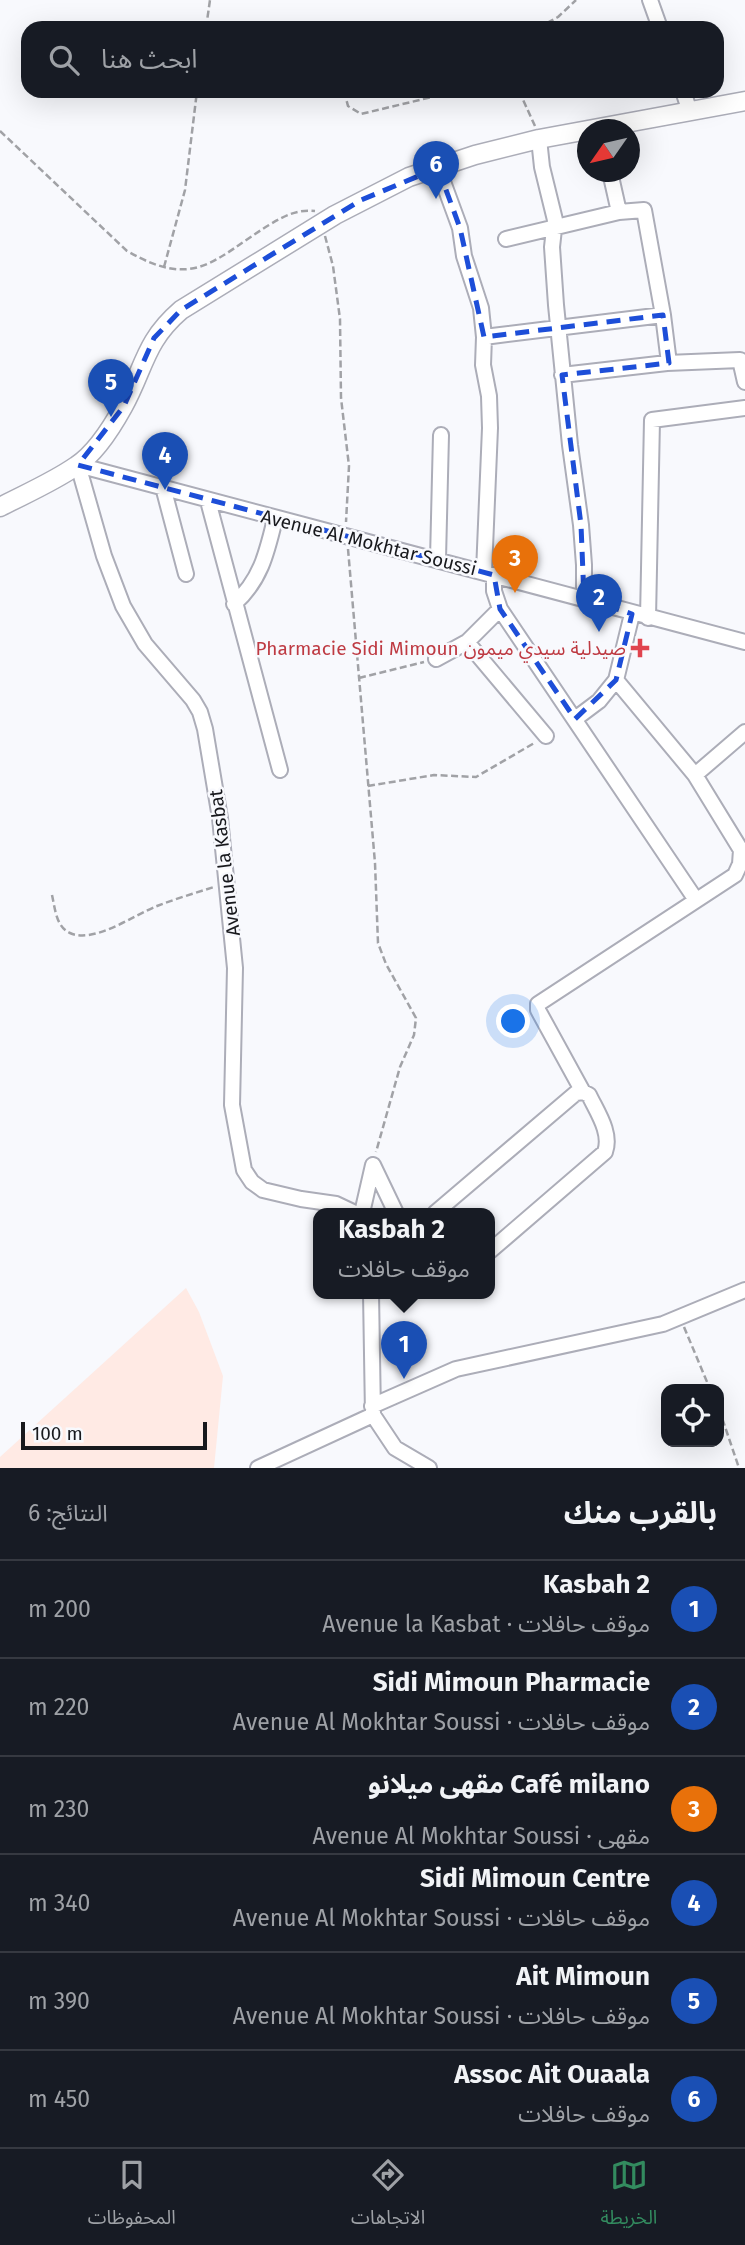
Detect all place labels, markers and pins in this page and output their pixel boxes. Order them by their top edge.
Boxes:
pin: 6 [413,141,459,199]
pin: 5 [88,359,134,417]
pin: 4 [142,432,188,490]
pin: 3 [492,535,538,593]
pin: 2 [576,574,622,632]
place label: Pharmacie Sidi Mimoun صيدلية سيدي ميمون [256,637,626,663]
marker: Pharmacie Sidi Mimoun صيدلية سيدي ميمون [632,640,648,656]
pin: 1 [381,1321,427,1379]

